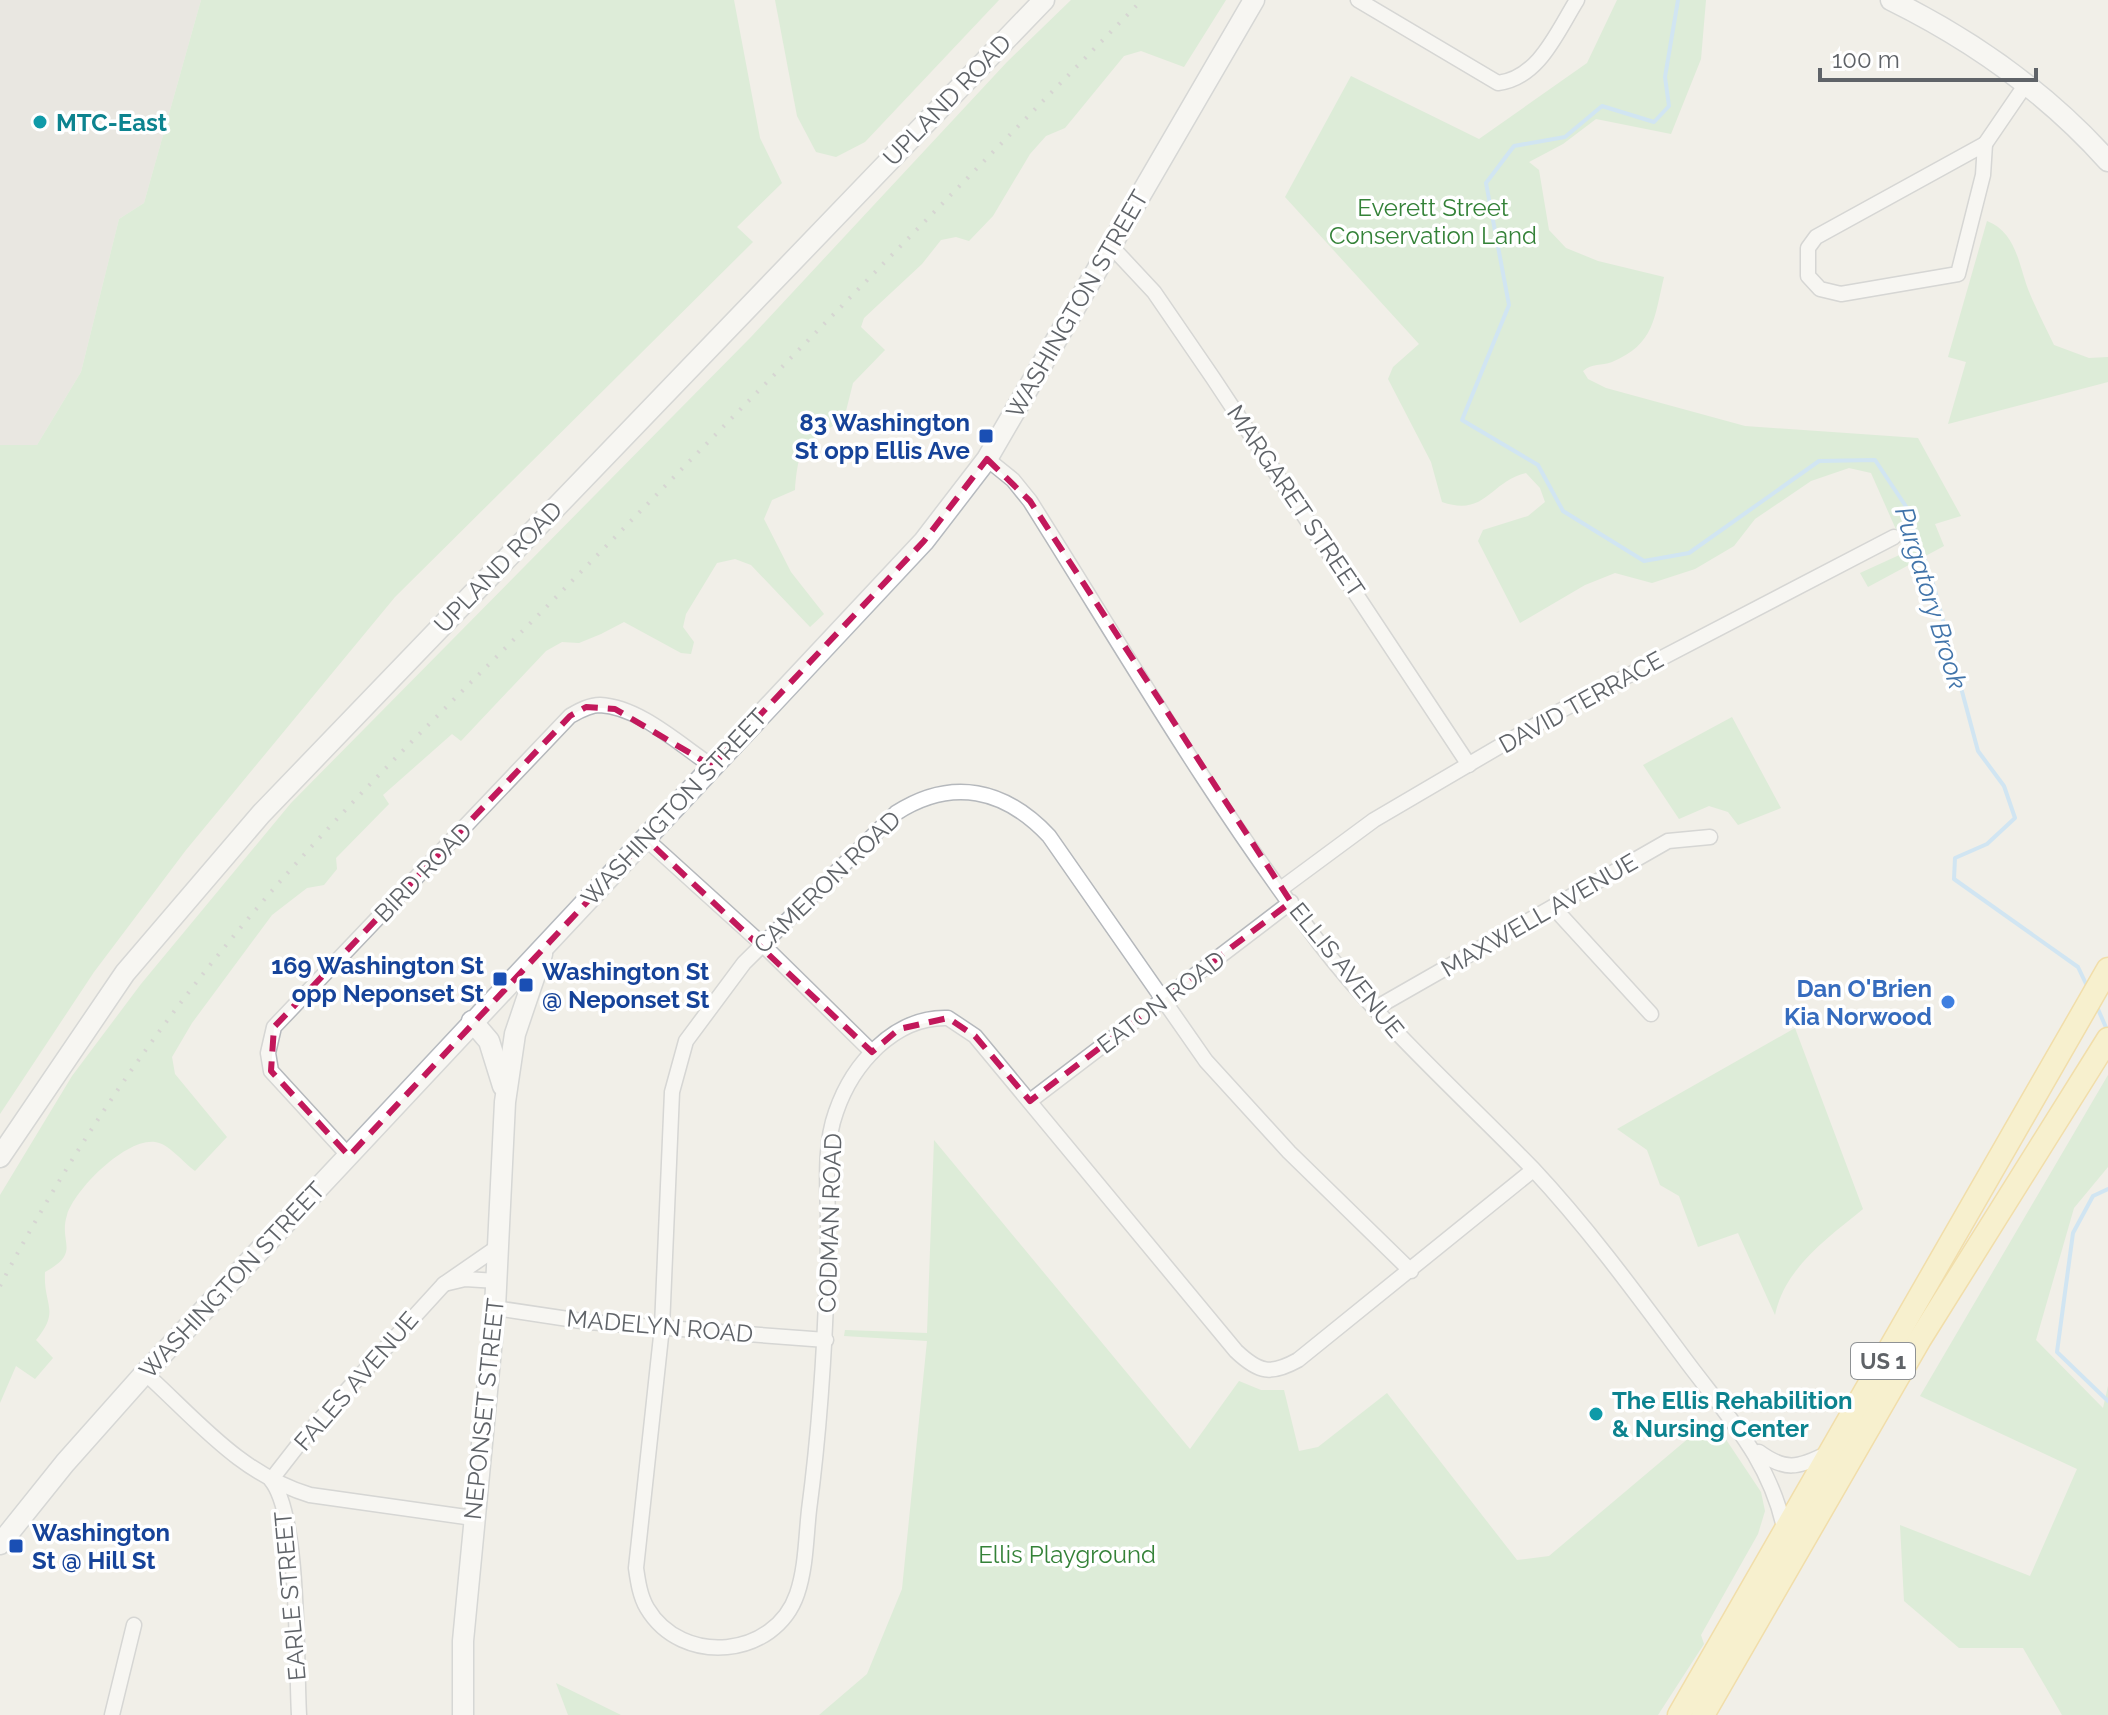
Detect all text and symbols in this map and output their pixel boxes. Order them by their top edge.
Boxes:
street label: UPLAND ROAD [877,28,1017,172]
scale bar [1820,32,2036,82]
text: 100 m [1832,45,1900,74]
place label: MTC-East [56,108,167,137]
marker: MTC-East [31,113,49,131]
street label: WASHINGTON STREET [1000,184,1154,423]
park label: Everett Street Conservation Land [1329,193,1537,250]
street label: MARGARET STREET [1221,399,1371,603]
place label: 83 Washington St opp Ellis Ave [795,408,970,465]
marker: 83 Washington St opp Ellis Ave [977,427,995,445]
street label: UPLAND ROAD [428,495,568,639]
water label: Purgatory Brook [1889,503,1973,693]
street label: DAVID TERRACE [1494,645,1668,759]
street label: WASHINGTON STREET [575,702,773,912]
street label: CAMERON ROAD [748,805,906,959]
street label: BIRD ROAD [368,816,478,928]
street label: MAXWELL AVENUE [1436,847,1642,983]
street label: ELLIS AVENUE [1284,897,1410,1043]
street label: EATON ROAD [1091,945,1231,1059]
place label: 169 Washington St opp Neponset St [271,951,484,1008]
place label: Washington St @ Neponset St [542,957,709,1014]
marker: 169 Washington St opp Neponset St [491,970,509,988]
place label: Dan O'Brien Kia Norwood [1784,974,1932,1031]
marker: Washington St @ Neponset St [517,976,535,994]
marker: Dan O'Brien Kia Norwood [1939,993,1957,1011]
street label: CODMAN ROAD [812,1133,848,1313]
street label: WASHINGTON STREET [133,1175,331,1385]
street label: NEPONSET STREET [458,1296,510,1521]
street label: MADELYN ROAD [566,1303,754,1349]
street label: FALES AVENUE [288,1306,424,1456]
road number: US 1 [1851,1343,1915,1379]
place label: The Ellis Rehabilition & Nursing Center [1612,1386,1852,1443]
marker: The Ellis Rehabilition & Nursing Center [1587,1405,1605,1423]
street label: EARLE STREET [268,1510,312,1682]
place label: Washington St @ Hill St [32,1518,170,1575]
marker: Washington St @ Hill St [7,1537,25,1555]
park label: Ellis Playground [978,1540,1156,1569]

